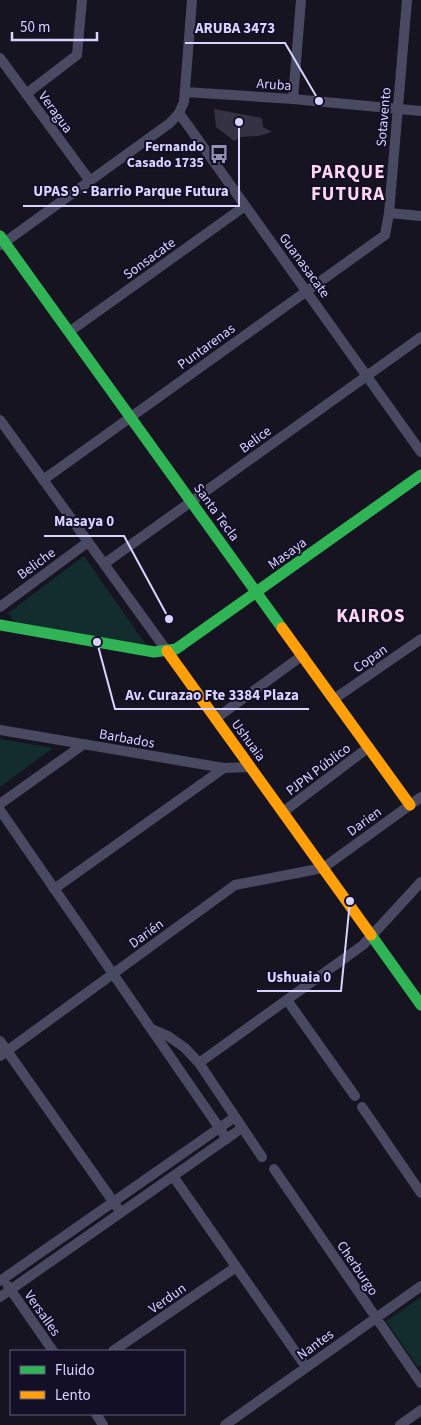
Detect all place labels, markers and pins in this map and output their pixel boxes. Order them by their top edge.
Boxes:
callout: ARUBA 3473 [185,13,285,43]
place label: Fernando Casado 1735 [127,137,204,173]
bus stop icon: Fernando Casado 1735 [208,143,230,165]
callout: UPAS 9 - Barrio Parque Futura [23,176,239,206]
callout: Masaya 0 [44,506,124,536]
callout: Av. Curazao Fte 3384 Plaza [115,679,309,709]
callout: Ushuaia 0 [257,961,341,991]

